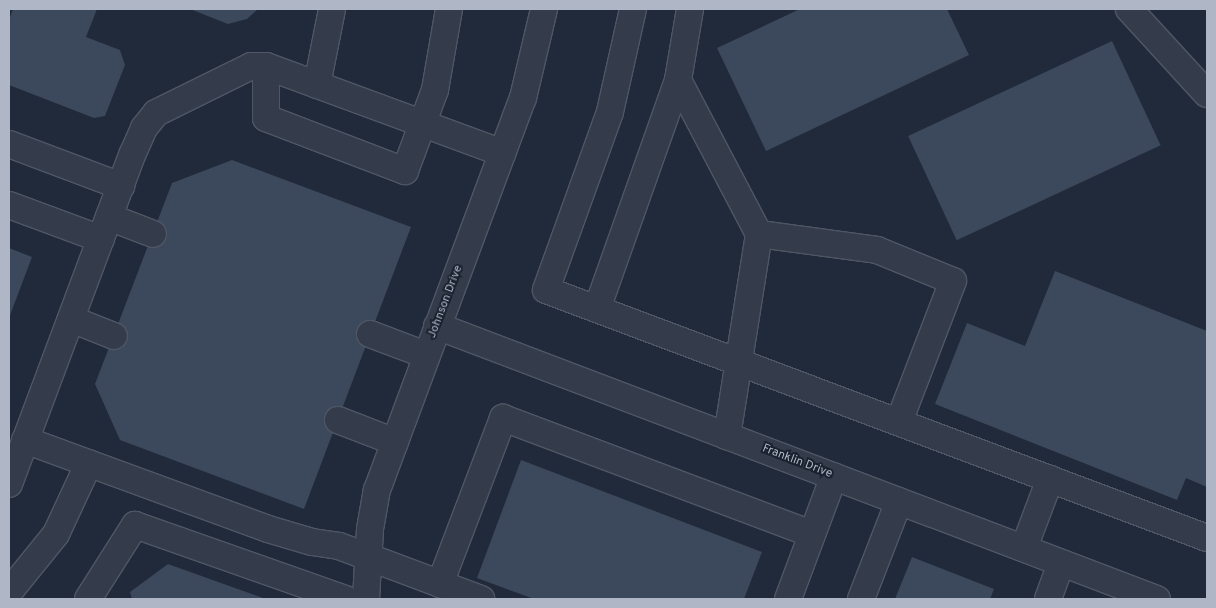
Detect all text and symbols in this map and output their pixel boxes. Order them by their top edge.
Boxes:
street label: Johnson Drive [425,263,467,341]
street label: Franklin Drive [760,442,834,482]

